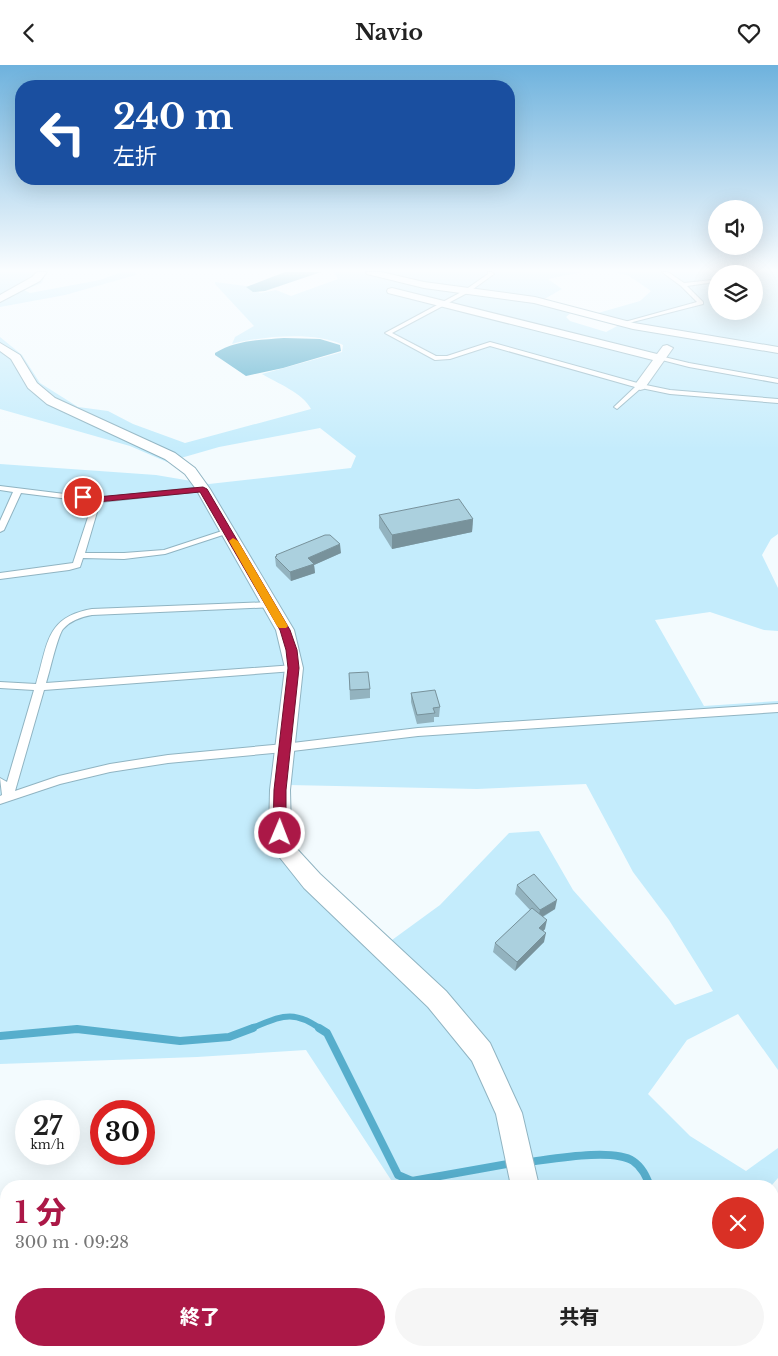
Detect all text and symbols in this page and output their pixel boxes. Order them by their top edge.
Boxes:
icon: back [15,19,43,47]
text: Navio [355,19,423,46]
icon: heart [735,19,763,47]
text: 240 m [113,95,233,138]
icon: left [30,100,95,165]
text: 左折 [113,143,157,170]
map controls [708,200,763,320]
button: sound [708,200,763,255]
button: layers [708,265,763,320]
pin [62,476,104,518]
icon: arrive [69,483,97,511]
position arrow [253,806,305,858]
speed limit sign: 30 [90,1100,155,1165]
text: 27 [33,1111,62,1142]
text: km/h [30,1137,65,1152]
text: 1 分 [15,1194,66,1231]
button: close [712,1197,764,1249]
text: 300 m · 09:28 [15,1232,129,1252]
button: 終了 [15,1288,385,1346]
button: 共有 [395,1288,764,1346]

